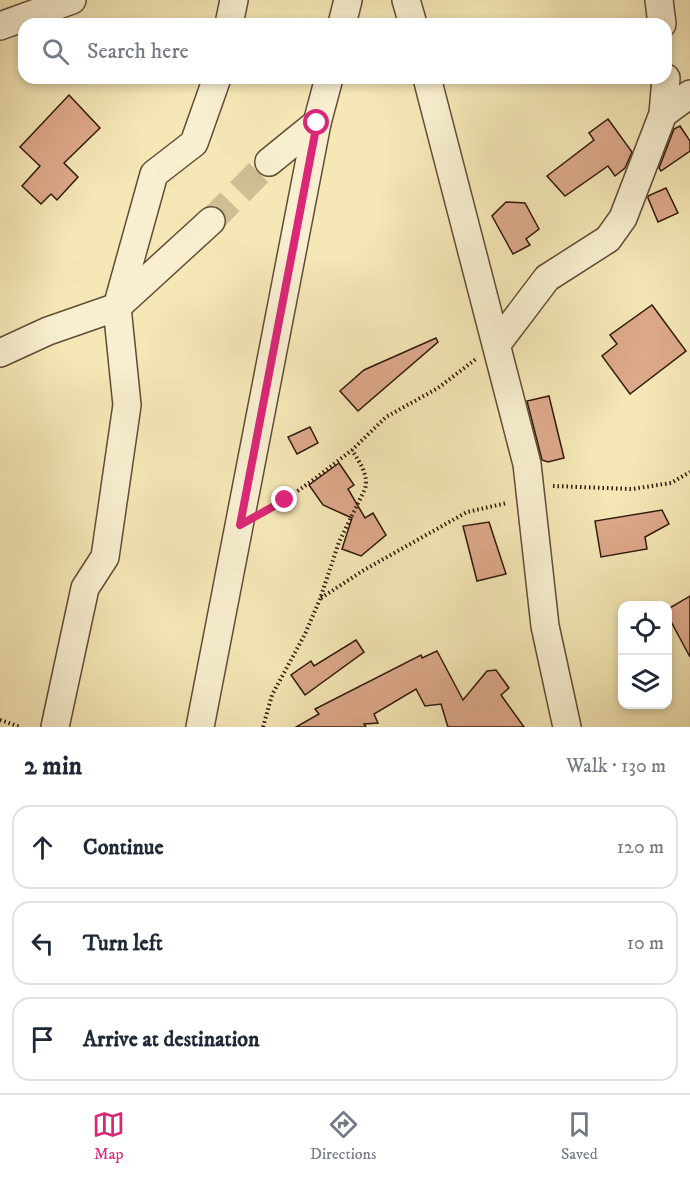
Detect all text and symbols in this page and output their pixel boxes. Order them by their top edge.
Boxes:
search box [18,18,672,84]
icon: search [39,35,72,68]
text: Search here [87,38,189,65]
route start [303,109,329,135]
route end [271,486,297,512]
map controls [618,601,672,709]
button: locate [618,601,672,655]
button: layers [618,655,672,709]
text: 2 min [24,750,82,783]
text: Walk · 130 m [566,754,666,779]
icon: ahead [26,831,59,864]
text: Continue [83,834,164,861]
text: 120 m [617,835,664,860]
icon: left [26,927,59,960]
text: Turn left [83,930,163,957]
text: 10 m [627,931,664,956]
icon: arrive [26,1023,59,1056]
text: Arrive at destination [83,1026,260,1053]
tab: Map [92,1108,125,1164]
tab: Directions [310,1108,376,1164]
tab: Saved [561,1108,598,1164]

